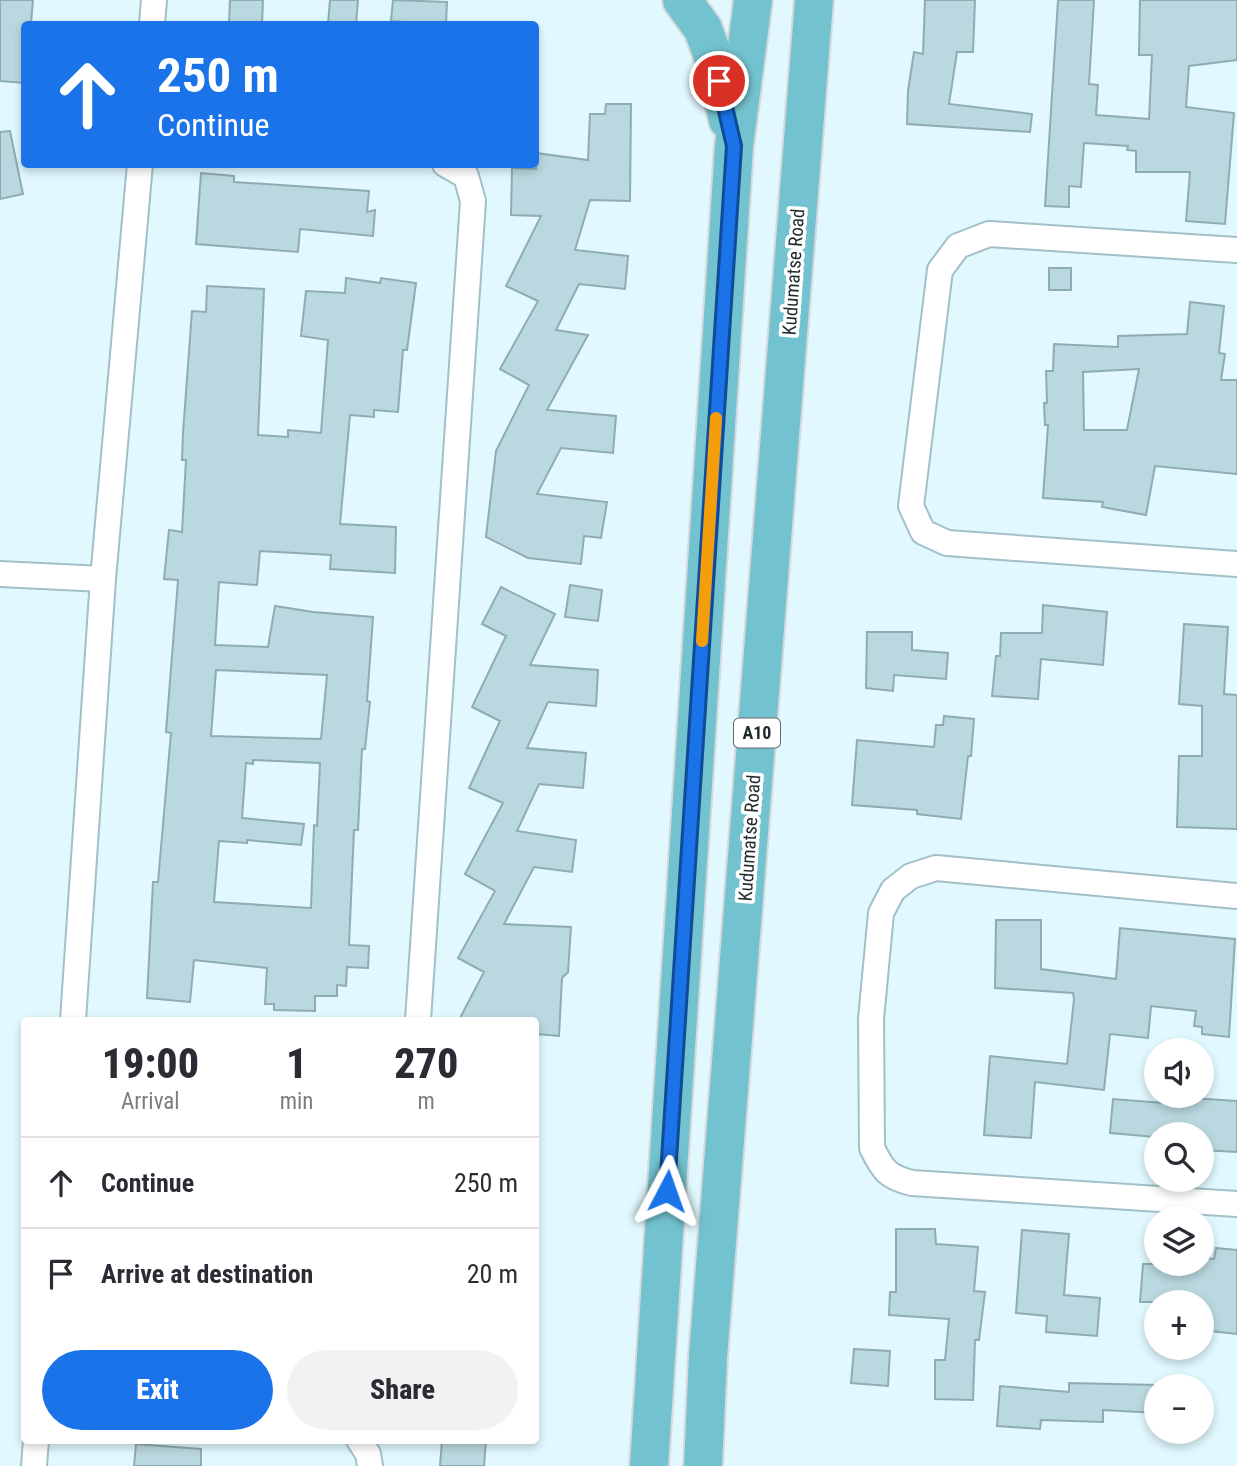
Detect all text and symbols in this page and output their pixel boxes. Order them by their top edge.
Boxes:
text: 250 m [157,47,279,104]
icon: ahead [42,49,133,140]
pin [689,51,749,111]
icon: arrive [700,62,738,100]
text: Continue [157,106,269,144]
street label: Kudumatse Road [778,208,809,336]
road number: A10 [734,718,780,748]
street label: Kudumatse Road [734,774,765,902]
map controls [1144,1038,1214,1444]
button: sound [1144,1038,1214,1108]
text: 19:00 [102,1039,199,1088]
text: 1 [286,1039,307,1088]
text: 270 [394,1039,458,1088]
text: Arrival [121,1088,180,1115]
text: min [280,1088,313,1115]
text: m [418,1088,435,1115]
button: search [1144,1122,1214,1192]
position arrow [630,1154,704,1228]
icon: ahead [42,1164,80,1202]
text: Continue [101,1168,194,1198]
text: 250 m [454,1168,518,1198]
button: layers [1144,1206,1214,1276]
icon: arrive [42,1255,80,1293]
text: Arrive at destination [101,1259,313,1289]
text: 20 m [467,1259,518,1289]
button: + [1144,1290,1214,1360]
button: Exit [42,1350,273,1430]
button: Share [287,1350,518,1430]
button: − [1144,1374,1214,1444]

